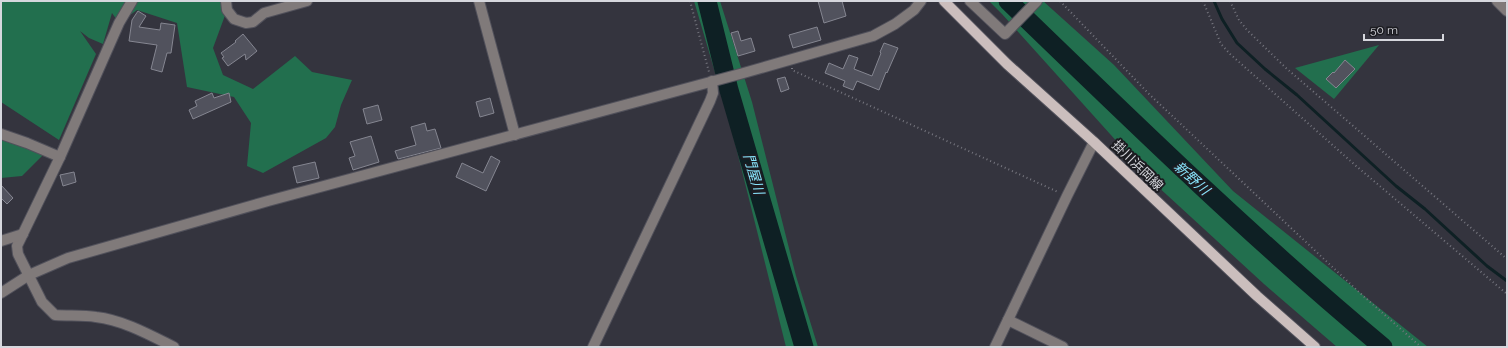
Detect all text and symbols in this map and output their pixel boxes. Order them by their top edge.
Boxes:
scale bar [1364,16,1443,42]
text: 50 m [1370,23,1398,37]
street label: 掛川浜岡線 [1109,137,1166,193]
water label: 門屋川 [741,152,768,198]
water label: 新野川 [1171,158,1214,199]

